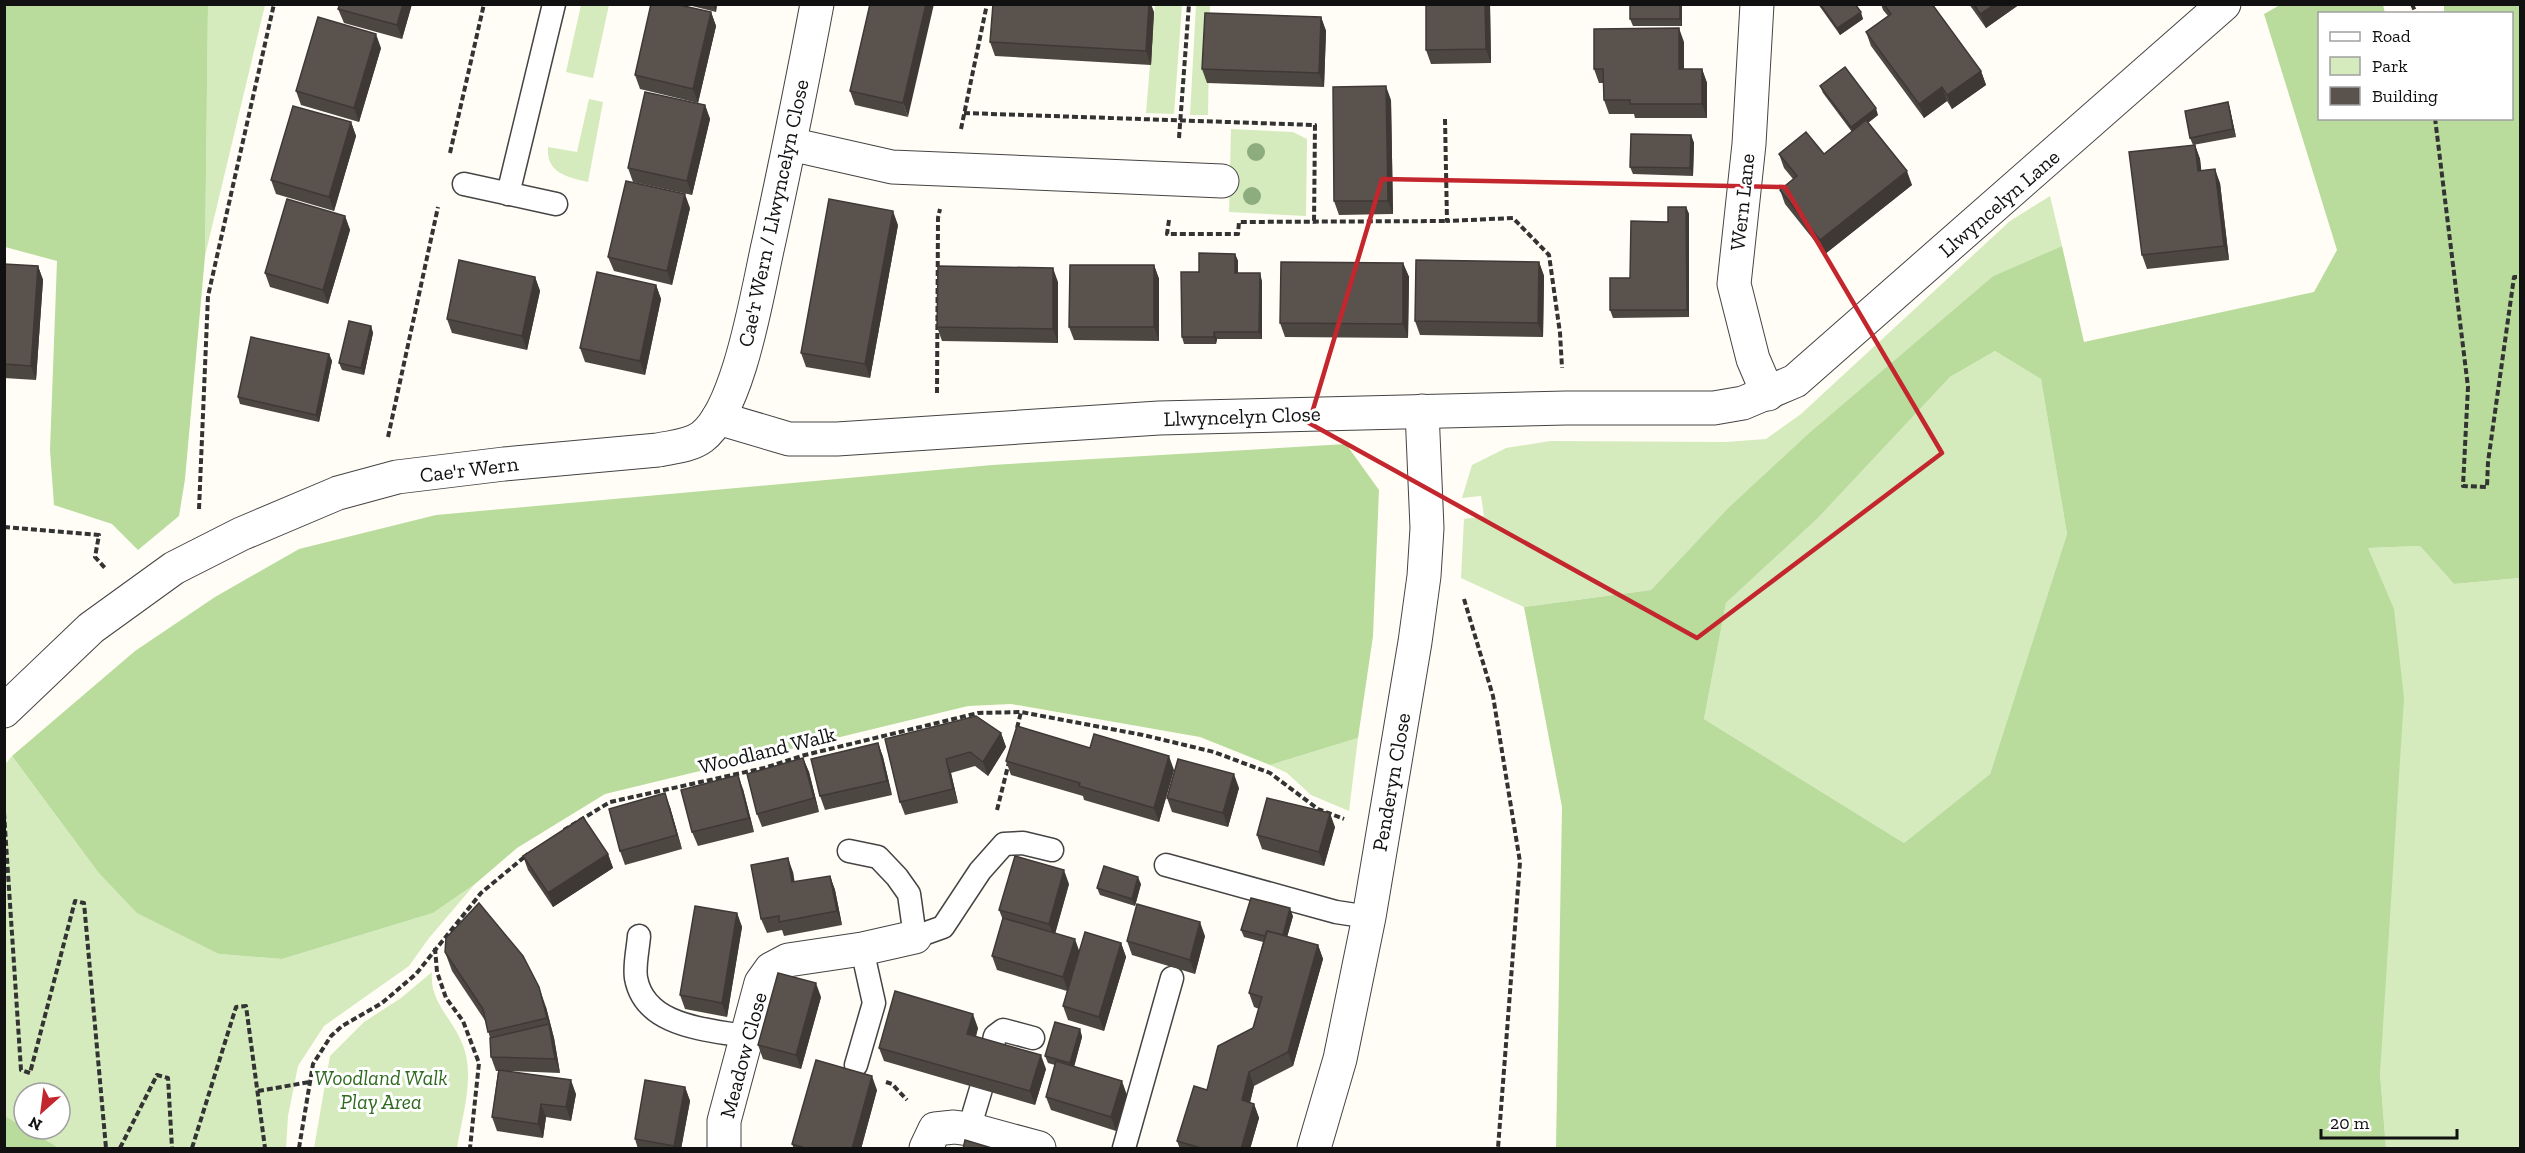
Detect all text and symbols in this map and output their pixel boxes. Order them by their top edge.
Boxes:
legend [2318,12,2513,120]
text: Road [2372,25,2411,47]
text: Park [2372,55,2408,77]
street label: Cae'r Wern / Llwyncelyn Close [732,77,814,349]
text: Building [2372,85,2438,107]
street label: Llwyncelyn Lane [1934,144,2064,262]
street label: Wern Lane [1724,152,1760,252]
street label: Llwyncelyn Close [1163,401,1321,431]
street label: Cae'r Wern [418,451,520,487]
street label: Penderyn Close [1367,711,1416,853]
street label: Woodland Walk [696,721,838,779]
street label: Meadow Close [714,989,772,1121]
park label: Woodland Walk Play Area [314,1065,448,1114]
north arrow [12,1081,72,1141]
scale bar [2321,1102,2458,1140]
text: 20 m [2330,1112,2370,1134]
text: N [25,1113,45,1135]

